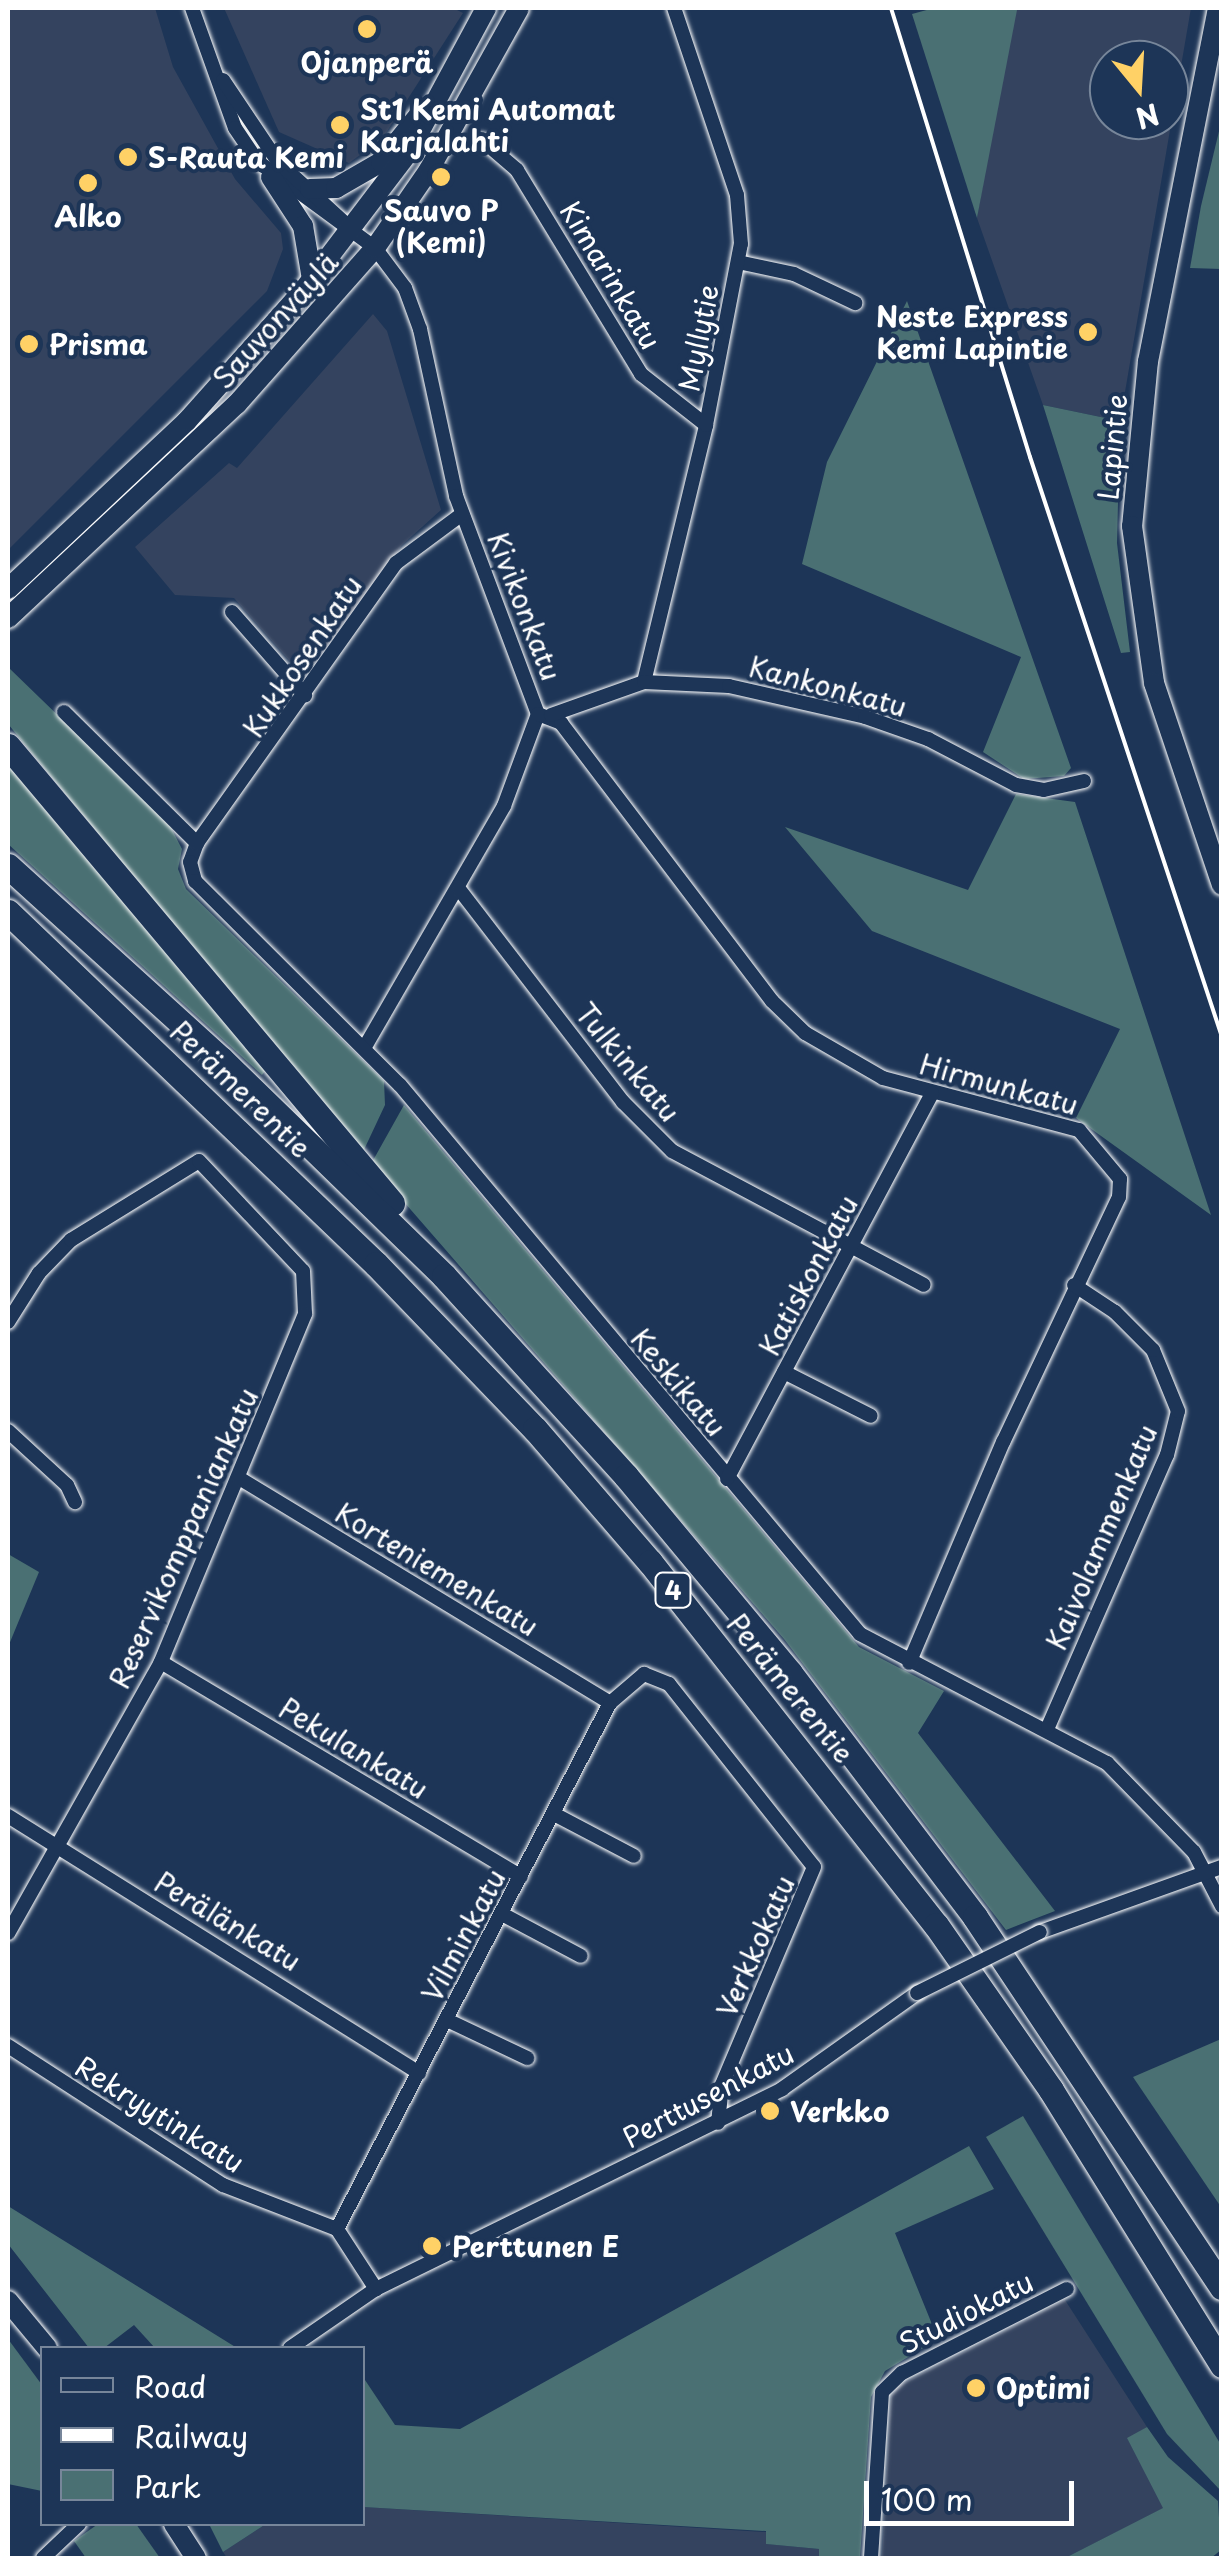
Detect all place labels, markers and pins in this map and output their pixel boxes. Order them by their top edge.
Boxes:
marker: Ojanperä [356,18,378,40]
place label: Ojanperä [300,45,434,79]
place label: St1 Kemi Automat Karjalahti [360,92,618,158]
marker: St1 Kemi Automat Karjalahti [329,114,351,136]
place label: S-Rauta Kemi [148,140,345,174]
marker: S-Rauta Kemi [117,146,139,168]
marker: Sauvo P (Kemi) [430,166,452,188]
marker: Alko [77,172,99,194]
place label: Sauvo P (Kemi) [384,193,498,259]
place label: Alko [54,199,122,233]
place label: Neste Express Kemi Lapintie [875,299,1068,365]
marker: Neste Express Kemi Lapintie [1077,321,1099,343]
place label: Prisma [49,327,148,361]
marker: Prisma [18,333,40,355]
place label: Verkko [790,2094,889,2128]
marker: Verkko [759,2100,781,2122]
place label: Perttunen E [452,2229,621,2263]
marker: Perttunen E [421,2235,443,2257]
place label: Optimi [996,2371,1091,2405]
marker: Optimi [965,2377,987,2399]

